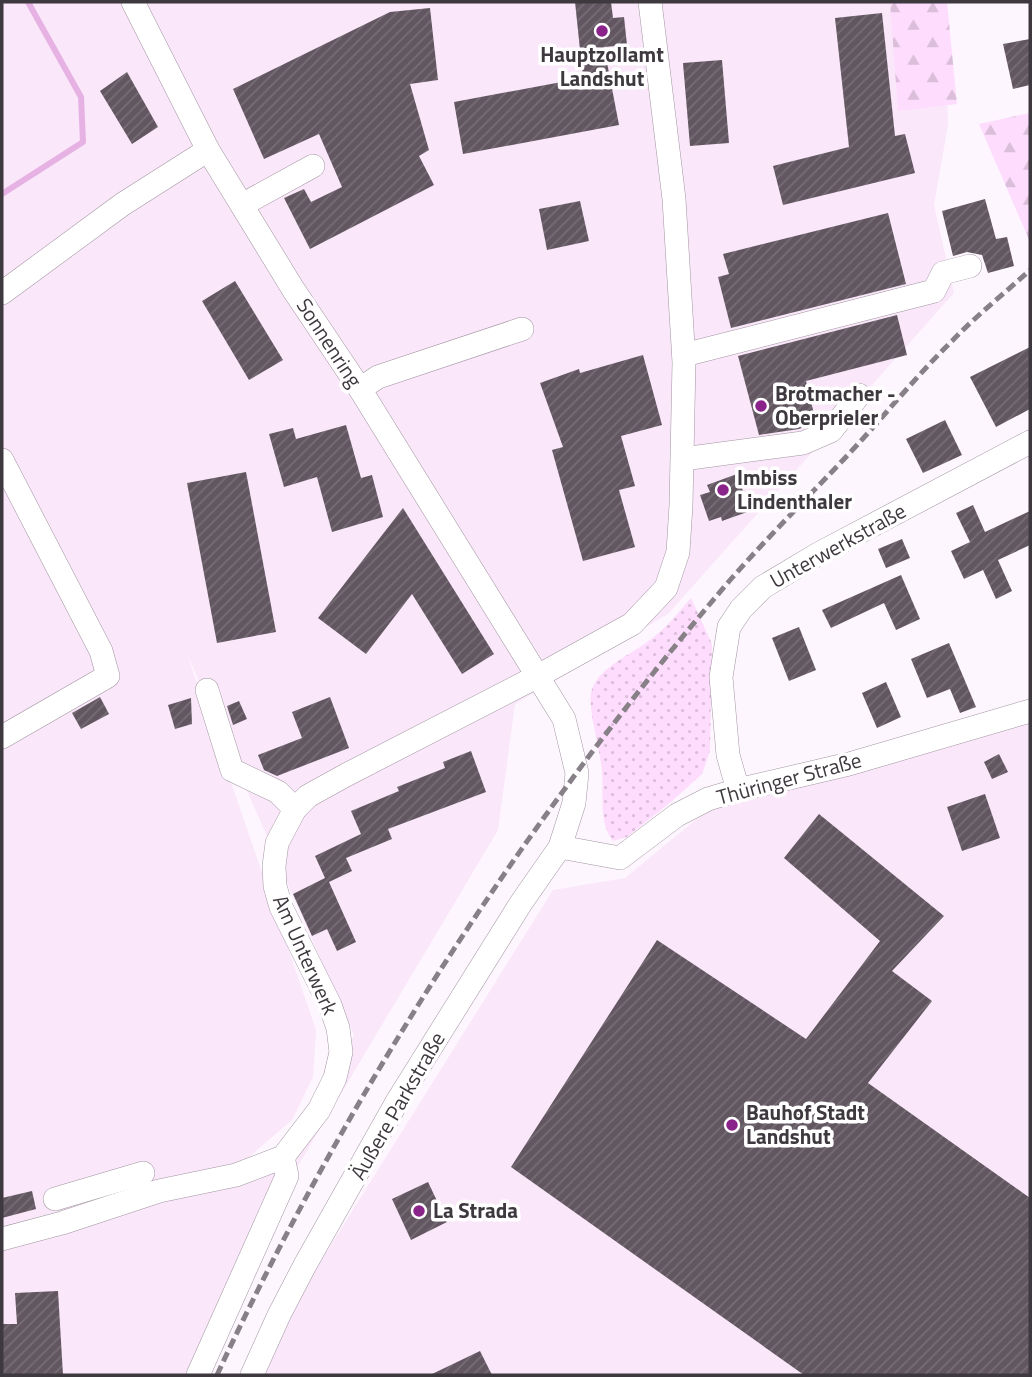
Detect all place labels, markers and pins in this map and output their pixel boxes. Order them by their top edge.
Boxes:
marker: Hauptzollamt Landshut [594,23,610,39]
place label: Hauptzollamt Landshut [540,38,664,94]
place label: Brotmacher - Oberprieler [775,377,895,433]
marker: Brotmacher - Oberprieler [753,398,769,414]
place label: Imbiss Lindenthaler [737,461,852,517]
marker: Imbiss Lindenthaler [715,482,731,498]
place label: Bauhof Stadt Landshut [746,1096,865,1152]
marker: Bauhof Stadt Landshut [724,1117,740,1133]
place label: La Strada [433,1194,518,1226]
marker: La Strada [411,1203,427,1219]

